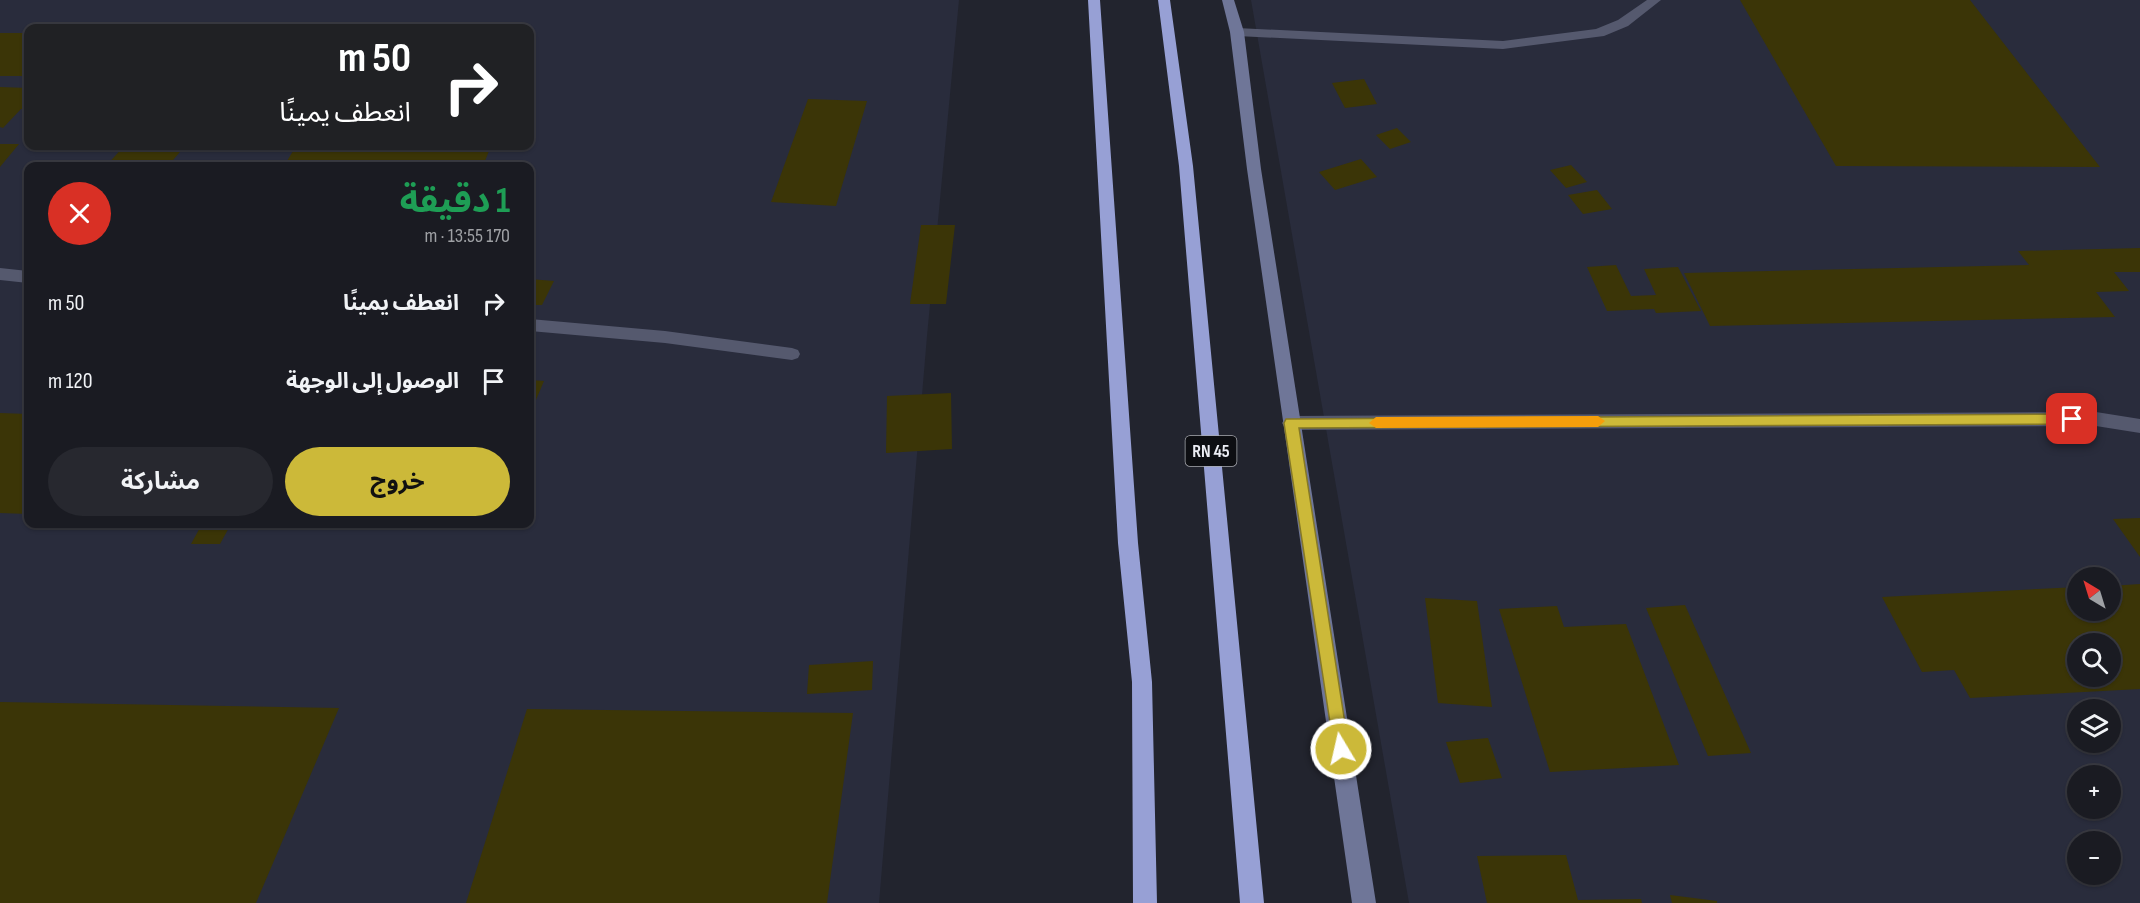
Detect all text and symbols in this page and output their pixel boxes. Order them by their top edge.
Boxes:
text: 50 m [338,33,411,84]
icon: right [432,48,510,126]
text: انعطف يمينًا [279,97,411,129]
text: 1 دقيقة [400,180,510,223]
button: close [48,182,111,245]
text: 170 m · 13:55 [425,224,510,248]
icon: right [477,287,510,320]
text: 50 m [48,290,84,317]
text: انعطف يمينًا [343,290,459,317]
icon: arrive [477,365,510,398]
text: 120 m [48,368,92,395]
text: الوصول إلى الوجهة [286,368,459,395]
pin [2046,393,2097,444]
icon: arrive [2055,402,2088,435]
road number: RN 45 [1186,436,1236,466]
button: مشاركة [48,447,273,516]
button: خروج [285,447,510,516]
north arrow [2067,567,2121,621]
map controls [2067,567,2121,885]
button: search [2067,633,2121,687]
button: layers [2067,699,2121,753]
position arrow [1309,717,1373,781]
button: + [2067,765,2121,819]
button: − [2067,831,2121,885]

